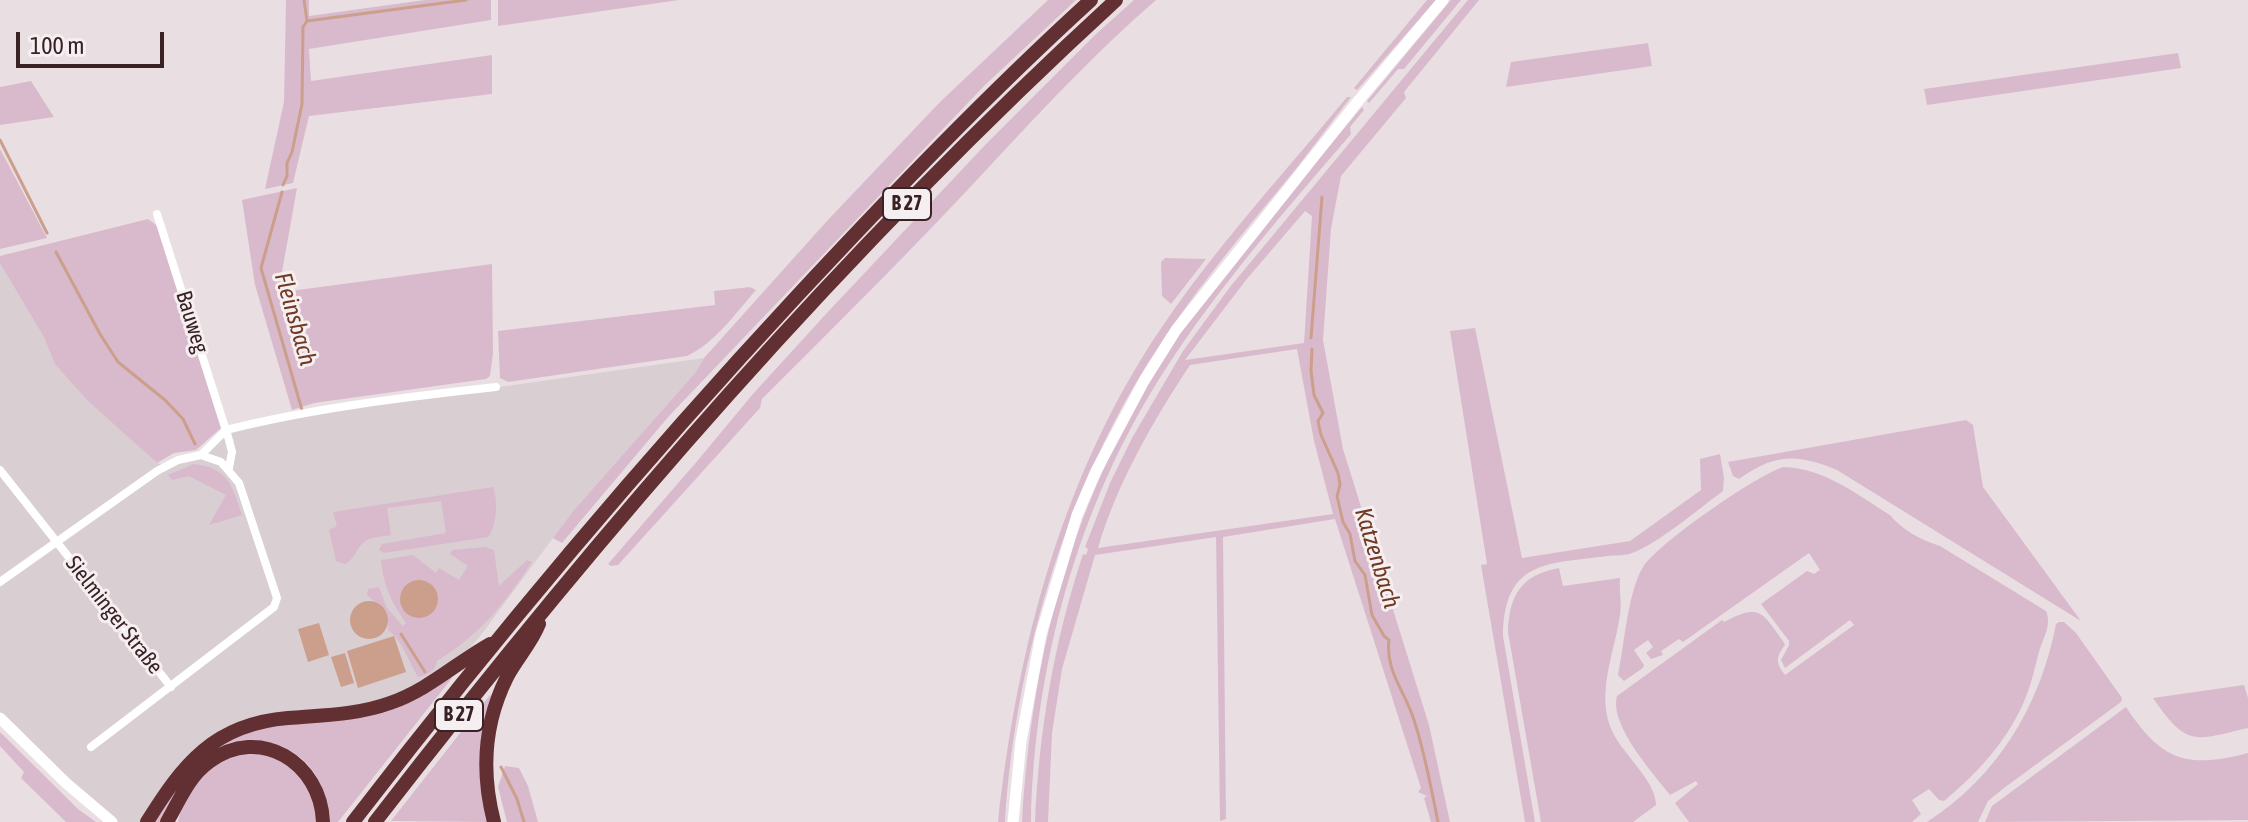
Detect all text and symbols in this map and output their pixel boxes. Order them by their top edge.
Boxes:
scale bar [20,16,168,66]
text: 100 m [30,32,84,59]
road number: B 27 [883,188,931,220]
water label: Fleinsbach [268,269,322,369]
street label: Bauweg [170,288,214,356]
water label: Katzenbach [1348,504,1406,612]
street label: Sielminger Straße [60,551,168,679]
road number: B 27 [435,699,483,731]

